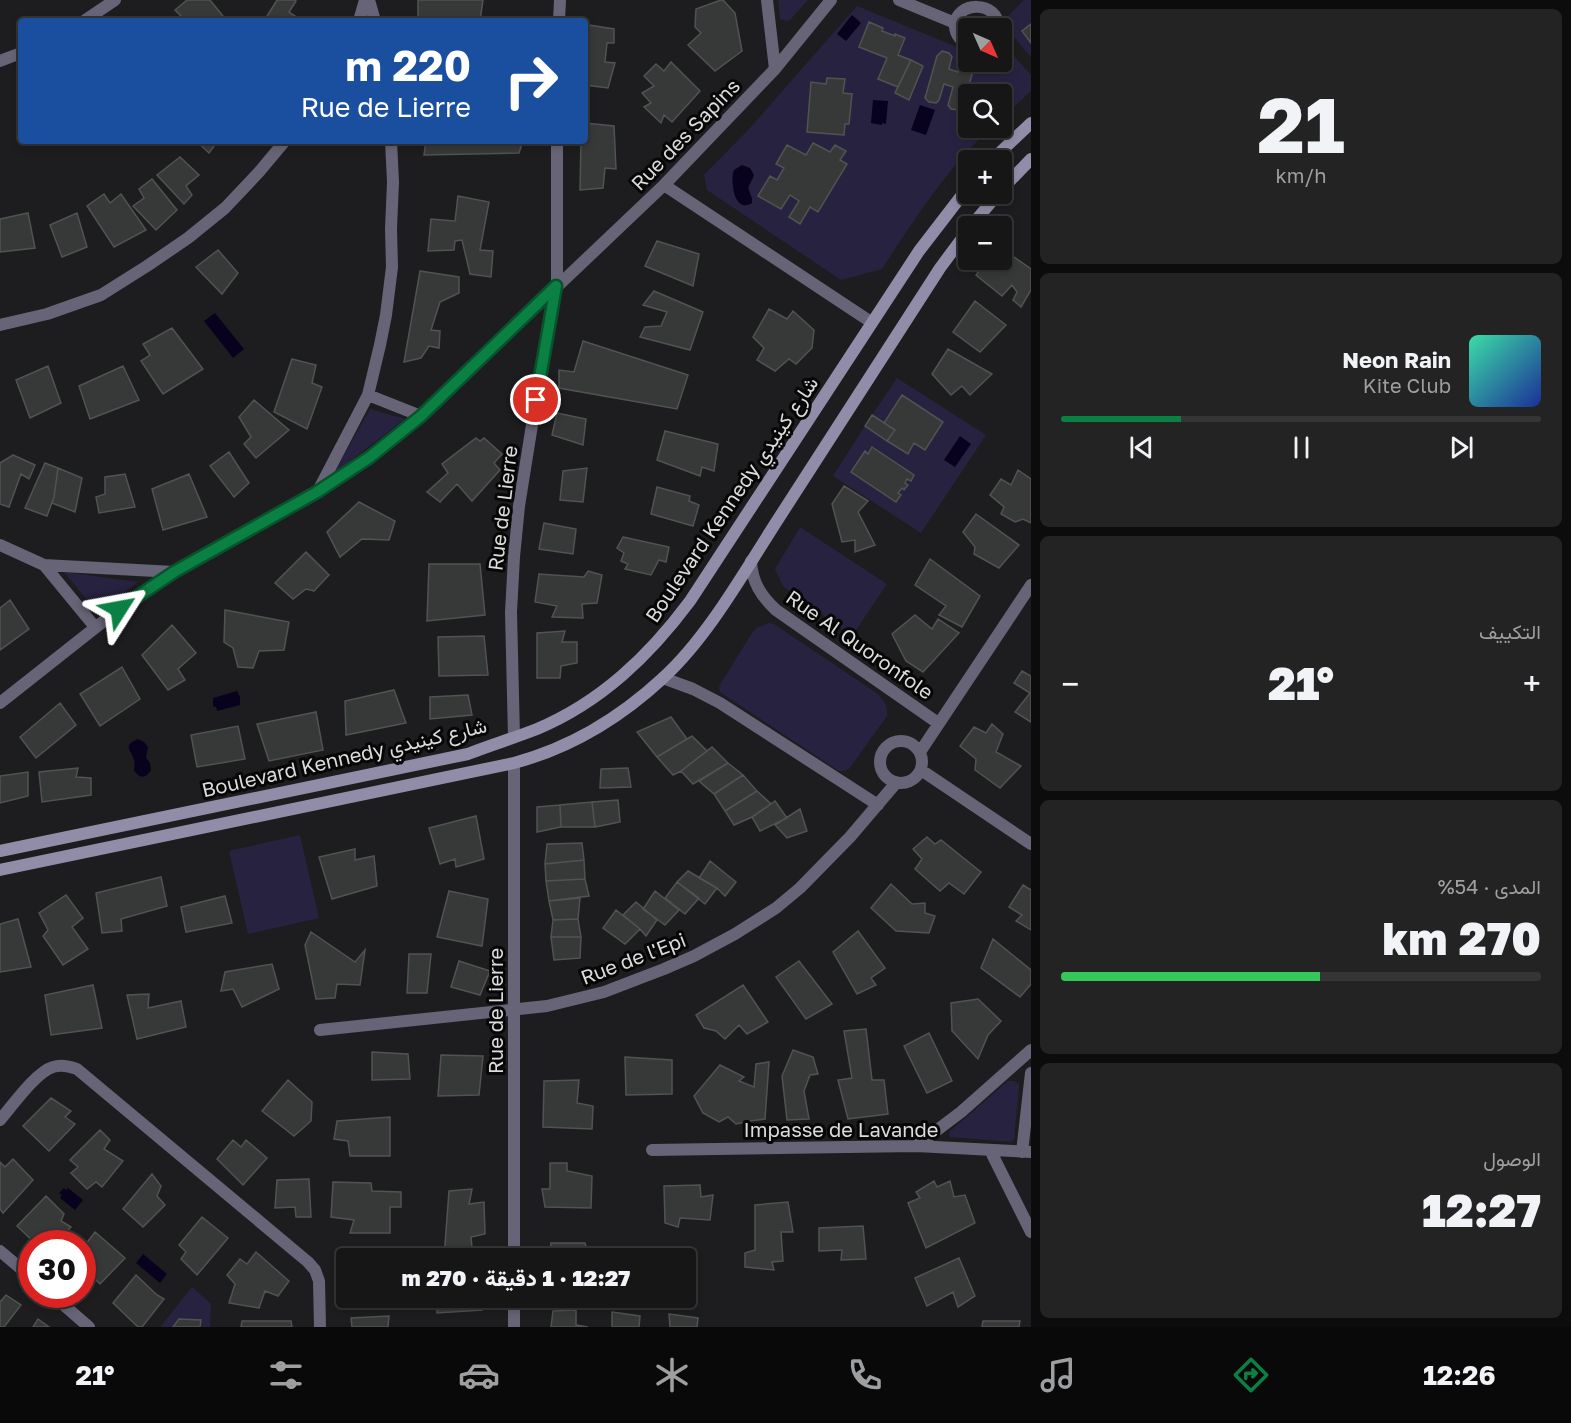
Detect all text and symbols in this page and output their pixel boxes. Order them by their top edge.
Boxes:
north arrow [958,18,1012,72]
map controls [958,18,1012,270]
text: 220 m [345,40,471,90]
icon: right [492,42,570,120]
street label: Rue des Sapins [626,73,744,195]
text: 21 [1257,77,1345,170]
button: search [958,84,1012,138]
text: Rue de Lierre [301,91,471,123]
button: + [958,150,1012,204]
text: km/h [1276,163,1326,187]
button: − [958,216,1012,270]
text: Neon Rain [1342,346,1451,373]
street label: Boulevard Kennedy شارع كينيدي [640,371,827,630]
text: Kite Club [1363,373,1451,397]
pin [510,374,561,425]
icon: arrive [519,383,552,416]
icon: previous [1125,431,1158,464]
icon: pause [1285,431,1318,464]
icon: next [1445,431,1478,464]
street label: Rue de Lierre [482,444,522,572]
position arrow [87,577,151,641]
street label: Rue Al Quoronfole [782,584,938,704]
text: التكييف [1479,619,1541,643]
text: 21° [1268,656,1334,710]
text: − [1061,664,1079,703]
text: + [1523,664,1541,703]
street label: Boulevard Kennedy شارع كينيدي [199,713,490,807]
text: المدى · 54% [1438,874,1541,898]
text: 270 km [1382,911,1541,965]
street label: Rue de l'Epi [577,927,689,989]
street label: Rue de Lierre [483,948,507,1074]
street label: Impasse de Lavande [744,1117,938,1141]
text: الوصول [1483,1146,1541,1170]
text: 12:27 [1422,1183,1541,1237]
speed limit sign: 30 [18,1230,96,1308]
text: 12:27 · 1 دقيقة · 270 m [402,1264,630,1291]
icon: filters [265,1354,307,1396]
icon: car [458,1354,500,1396]
icon: climate [651,1354,693,1396]
icon: phone [844,1354,886,1396]
icon: music [1037,1354,1079,1396]
icon: directions [1230,1354,1272,1396]
text: 21° [75,1359,115,1391]
text: 12:26 [1423,1359,1496,1391]

